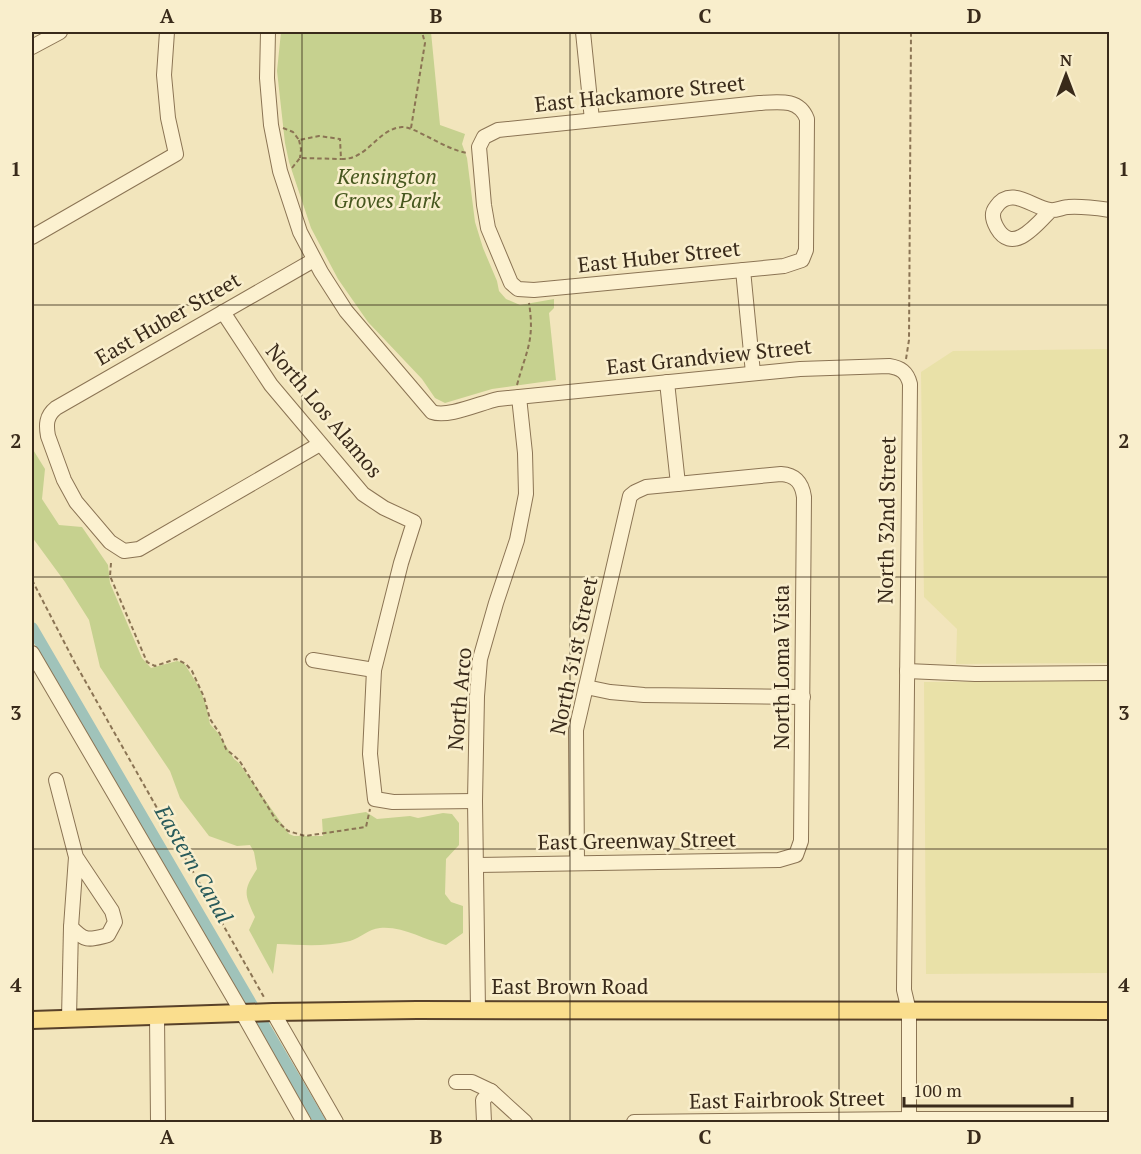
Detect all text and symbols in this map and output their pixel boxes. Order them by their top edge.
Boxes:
text: A [160,2,175,29]
text: B [430,2,443,29]
text: C [698,2,712,29]
text: D [967,2,981,29]
north arrow [1036,45,1096,105]
text: N [1060,49,1072,71]
street label: East Hackamore Street [533,68,747,118]
text: 1 [10,155,22,182]
text: 1 [1118,155,1130,182]
park label: Kensington Groves Park [333,162,441,214]
street label: East Huber Street [576,234,742,278]
street label: East Huber Street [90,265,245,371]
street label: East Grandview Street [605,331,813,381]
street label: North Los Alamos [260,337,389,483]
text: 2 [10,427,22,454]
text: 2 [1118,427,1130,454]
street label: North 32nd Street [871,436,901,604]
street label: North 31st Street [543,574,603,737]
street label: North Loma Vista [767,584,795,749]
street label: North Arco [441,646,477,752]
text: 3 [10,699,22,726]
text: 3 [1118,699,1130,726]
water label: Eastern Canal [148,798,240,928]
street label: East Greenway Street [537,824,737,856]
text: 4 [10,971,22,998]
text: 4 [1118,971,1130,998]
street label: East Brown Road [492,972,649,1000]
scale bar [904,1070,1072,1108]
text: 100 m [913,1078,962,1102]
street label: East Fairbrook Street [689,1083,885,1115]
text: A [160,1123,175,1150]
text: B [430,1123,443,1150]
text: C [698,1123,712,1150]
text: D [967,1123,981,1150]

